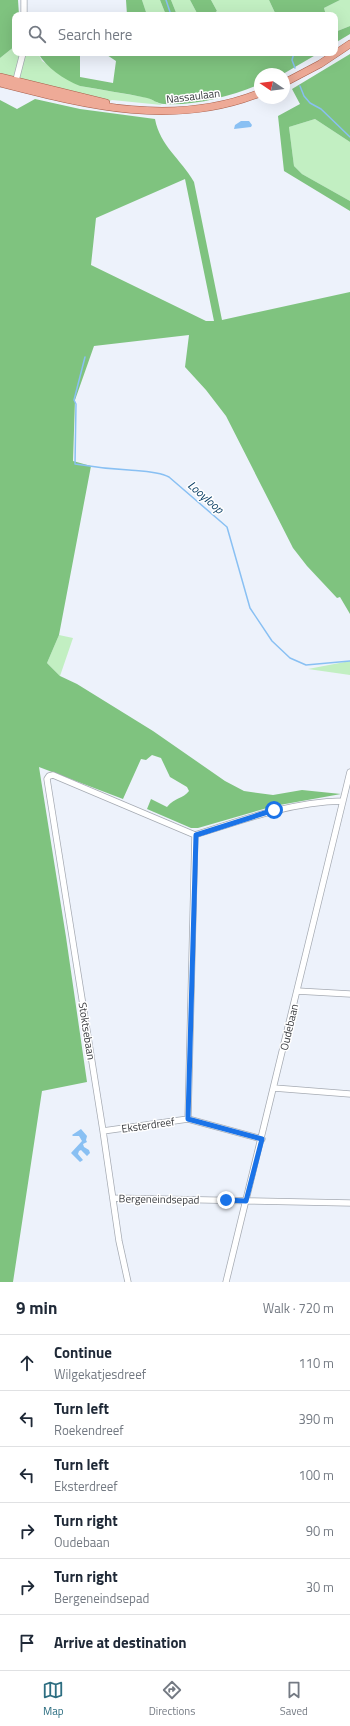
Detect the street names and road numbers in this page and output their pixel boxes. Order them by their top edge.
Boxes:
street label: Nassaulaan [165,85,221,107]
street label: Stoktsebaan [75,1001,99,1061]
street label: Oudebaan [276,1002,302,1052]
street label: Eksterdreef [120,1113,176,1137]
street label: Bergeneindsepad [119,1190,200,1208]

